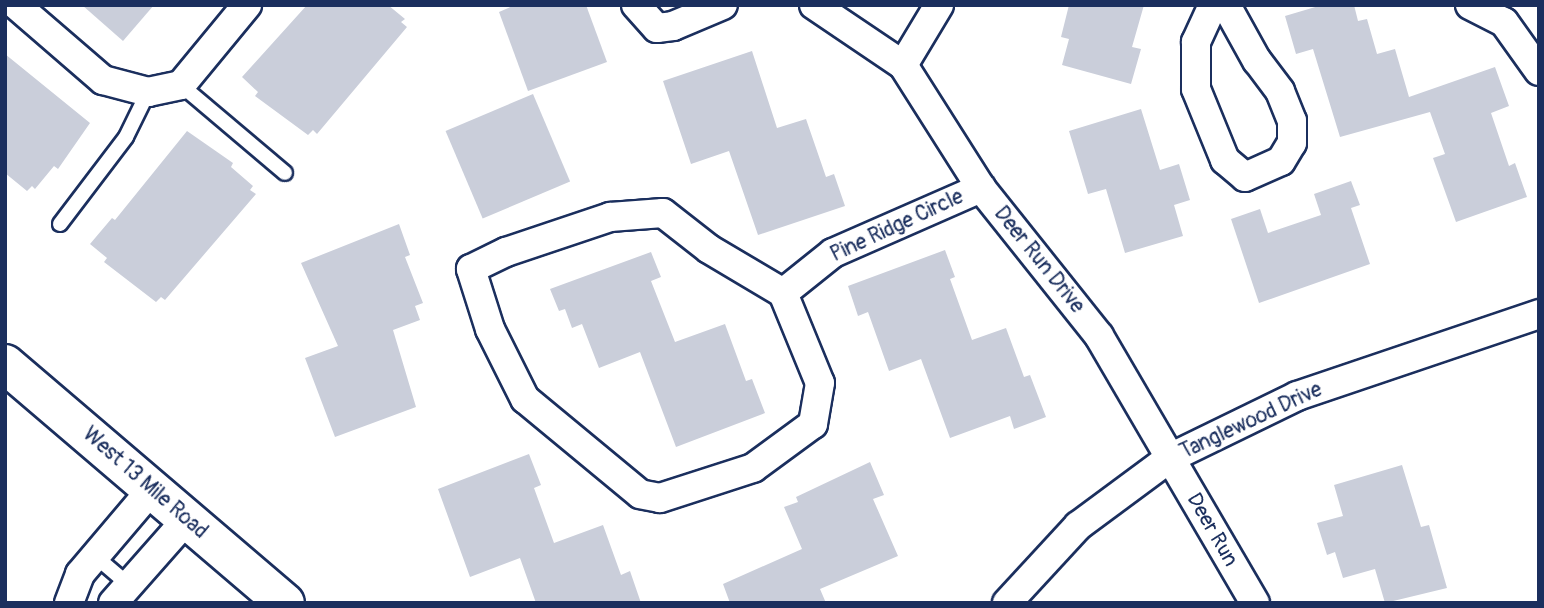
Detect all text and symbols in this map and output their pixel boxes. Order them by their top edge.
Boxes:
street label: Pine Ridge Circle [827,184,967,268]
street label: Deer Run Drive [988,202,1090,318]
street label: Tanglewood Drive [1176,377,1326,465]
street label: West 13 Mile Road [77,422,213,544]
street label: Deer Run [1181,489,1243,571]

